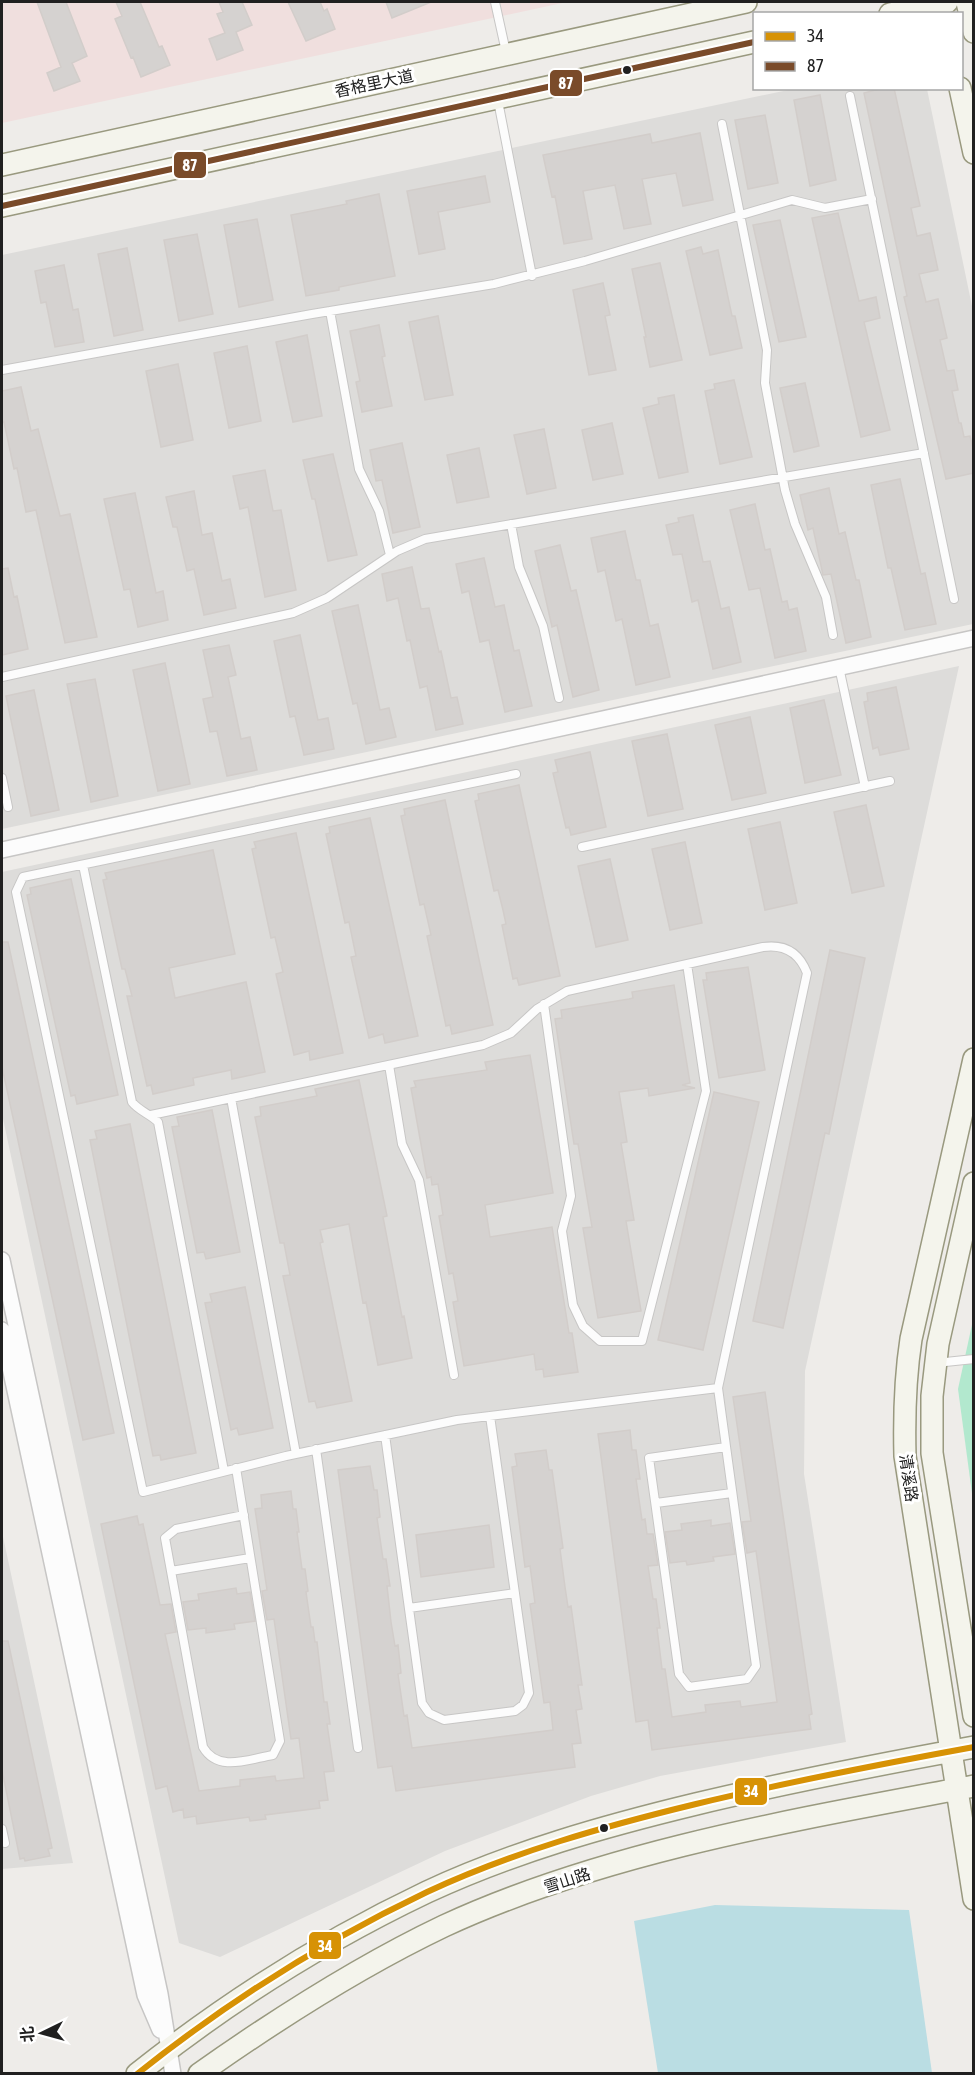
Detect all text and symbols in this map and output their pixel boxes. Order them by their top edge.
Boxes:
legend [753,12,963,90]
text: 34 [807,25,824,46]
text: 87 [807,55,824,76]
unlabelled marker [621,64,633,76]
street label: 香格里大道 [333,66,415,100]
line badge: 87 [549,69,583,97]
text: 87 [558,74,574,92]
line badge: 87 [173,151,207,179]
text: 87 [182,156,198,174]
street label: 清溪路 [897,1453,921,1503]
line badge: 34 [734,1777,768,1806]
text: 34 [743,1782,759,1800]
unlabelled marker [598,1822,610,1834]
street label: 雪山路 [541,1864,593,1896]
line badge: 34 [308,1931,342,1960]
text: 34 [317,1937,333,1955]
north arrow [12,2003,72,2063]
text: 北 [17,2026,37,2043]

